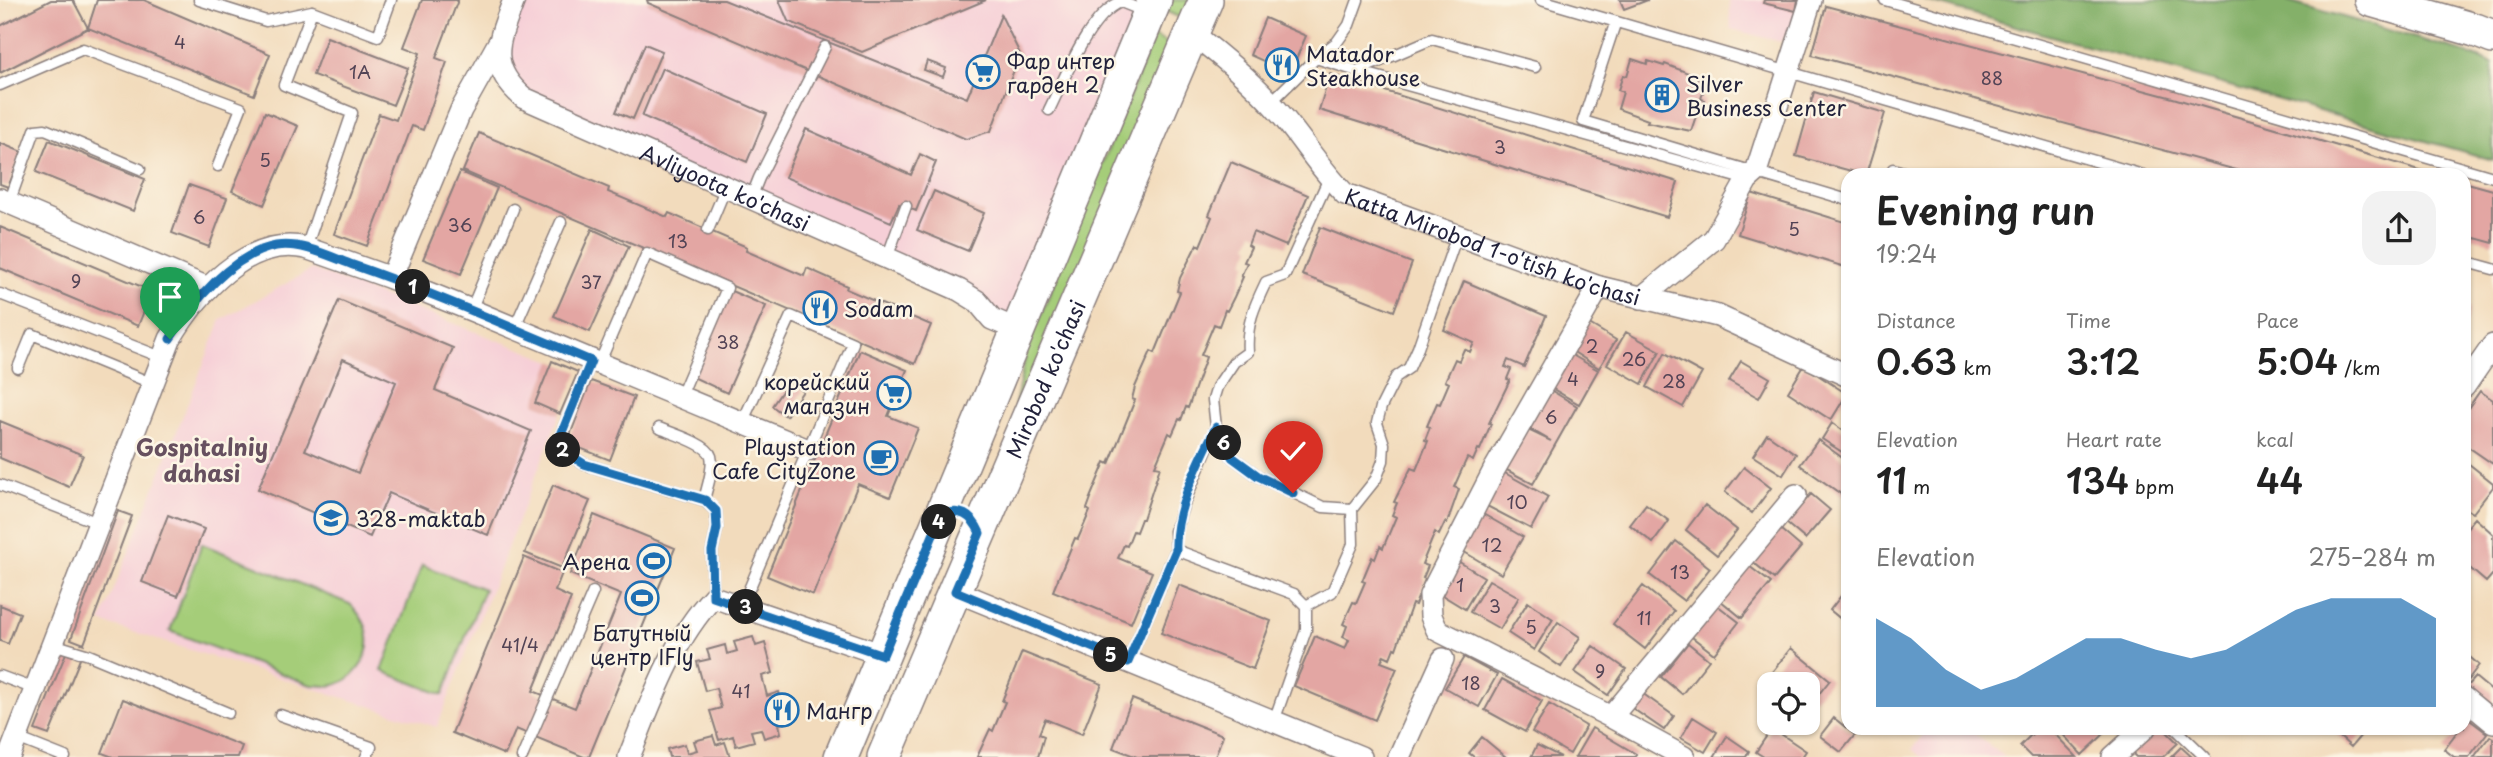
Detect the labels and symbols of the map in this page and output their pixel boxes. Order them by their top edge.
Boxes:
house number: 4 [174,28,186,55]
place label: Matador Steakhouse [1306,37,1420,93]
place label: Фар интер гарден 2 [1007,44,1115,100]
restaurant icon: Matador Steakhouse [1263,46,1301,84]
supermarket icon: Фар интер гарден 2 [964,53,1002,91]
house number: 1А [349,58,371,85]
house number: 88 [1981,64,2003,91]
place label: Silver Business Center [1686,67,1847,123]
building icon: Silver Business Center [1643,76,1681,114]
house number: 3 [1494,133,1506,160]
street label: Avliyoota ko'chasi [635,135,815,238]
house number: 5 [259,146,271,173]
street label: Katta Mirobod 1-o'tish ko'chasi [1341,179,1644,313]
house number: 6 [193,203,205,230]
house number: 36 [448,211,472,238]
house number: 5 [1788,215,1800,242]
house number: 13 [668,227,688,254]
house number: 9 [71,267,81,294]
pin [140,267,200,339]
house number: 37 [580,268,602,295]
pin: 1 [396,270,430,304]
restaurant icon: Sodam [801,289,839,327]
place label: Sodam [844,292,914,324]
street label: Mirobod ko'chasi [997,295,1093,463]
house number: 38 [716,328,740,355]
house number: 2 [1586,332,1598,359]
house number: 26 [1622,345,1646,372]
place label: корейский магазин [764,365,870,421]
house number: 4 [1567,365,1579,392]
house number: 28 [1662,367,1686,394]
supermarket icon: корейский магазин [875,374,913,412]
house number: 6 [1545,403,1557,430]
pin [1263,421,1323,493]
pin: 6 [1206,426,1242,460]
district label: Gospitalniy dahasi [136,429,268,490]
place label: Playstation Cafe CityZone [712,430,856,486]
pin: 2 [546,433,580,468]
cafe icon: Playstation Cafe CityZone [862,439,900,477]
house number: 10 [1506,488,1528,515]
school or university icon: 328-maktab [312,499,350,537]
place label: 328-maktab [356,502,486,534]
pin: 4 [922,504,956,540]
house number: 12 [1482,531,1502,558]
sports icon: Арена [635,542,673,580]
place label: Арена [563,545,630,577]
house number: 13 [1670,558,1690,585]
house number: 1 [1456,571,1464,598]
sports icon: Батутный центр IFly [623,579,661,617]
pin: 3 [728,590,764,624]
house number: 3 [1489,592,1501,619]
house number: 11 [1636,604,1652,631]
house number: 5 [1525,613,1537,640]
place label: Батутный центр IFly [590,616,694,672]
house number: 41/4 [501,631,539,658]
pin: 5 [1094,638,1128,672]
house number: 9 [1595,657,1605,684]
house number: 18 [1461,669,1481,696]
house number: 41 [732,677,750,704]
restaurant icon: Мангр [763,691,801,729]
place label: Мангр [806,694,873,726]

